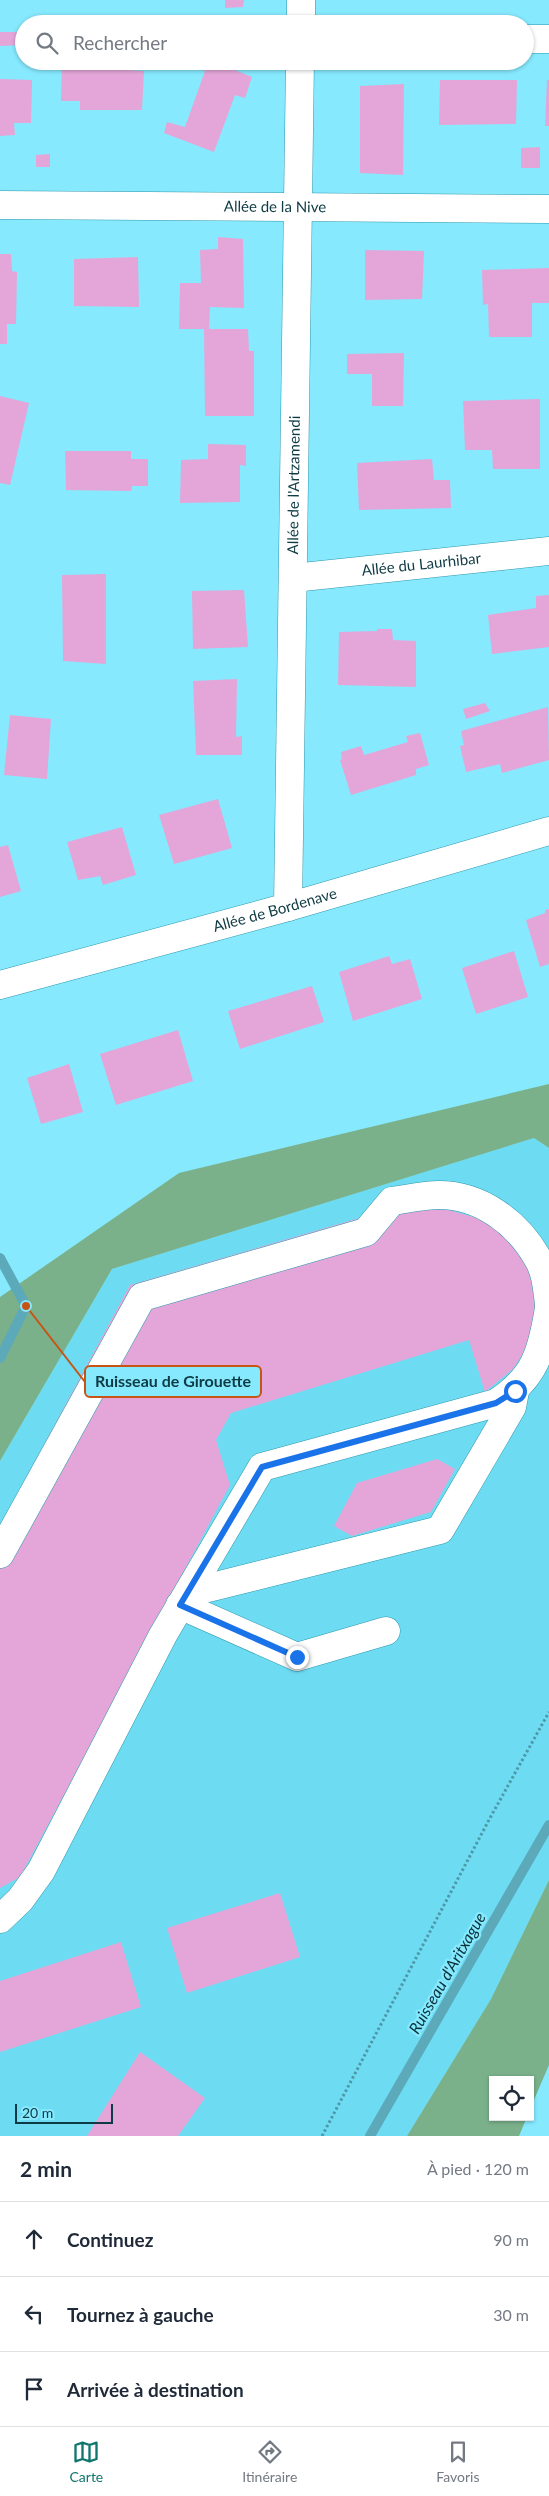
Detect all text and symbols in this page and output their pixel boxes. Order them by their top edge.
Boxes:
search box [15,15,534,70]
icon: search [33,29,61,57]
text: Rechercher [73,31,167,54]
street label: Allée de la Nive [224,197,326,215]
street label: Allée de l'Artzamendi [283,416,303,555]
street label: Allée du Laurhibar [361,548,482,579]
street label: Allée de Bordenave [211,883,339,935]
callout: Ruisseau de Girouette [85,1366,261,1397]
text: Ruisseau de Girouette [95,1371,251,1390]
route start [504,1380,527,1403]
route end [286,1646,309,1669]
water label: Ruisseau d'Aritxague [404,1908,489,2037]
map controls [489,2076,534,2121]
button: locate [489,2076,534,2121]
scale bar [15,2101,112,2124]
text: 20 m [22,2104,53,2121]
text: 2 min [20,2156,72,2181]
text: À pied · 120 m [427,2159,529,2178]
icon: ahead [20,2225,48,2253]
text: Continuez [67,2228,153,2251]
text: 90 m [493,2230,529,2249]
icon: left [20,2300,48,2328]
text: Tournez à gauche [67,2303,214,2326]
text: 30 m [493,2305,529,2324]
icon: arrive [20,2375,48,2403]
text: Arrivée à destination [67,2378,244,2401]
tab: Carte [69,2438,103,2485]
tab: Itinéraire [242,2438,297,2485]
tab: Favoris [436,2438,480,2485]

